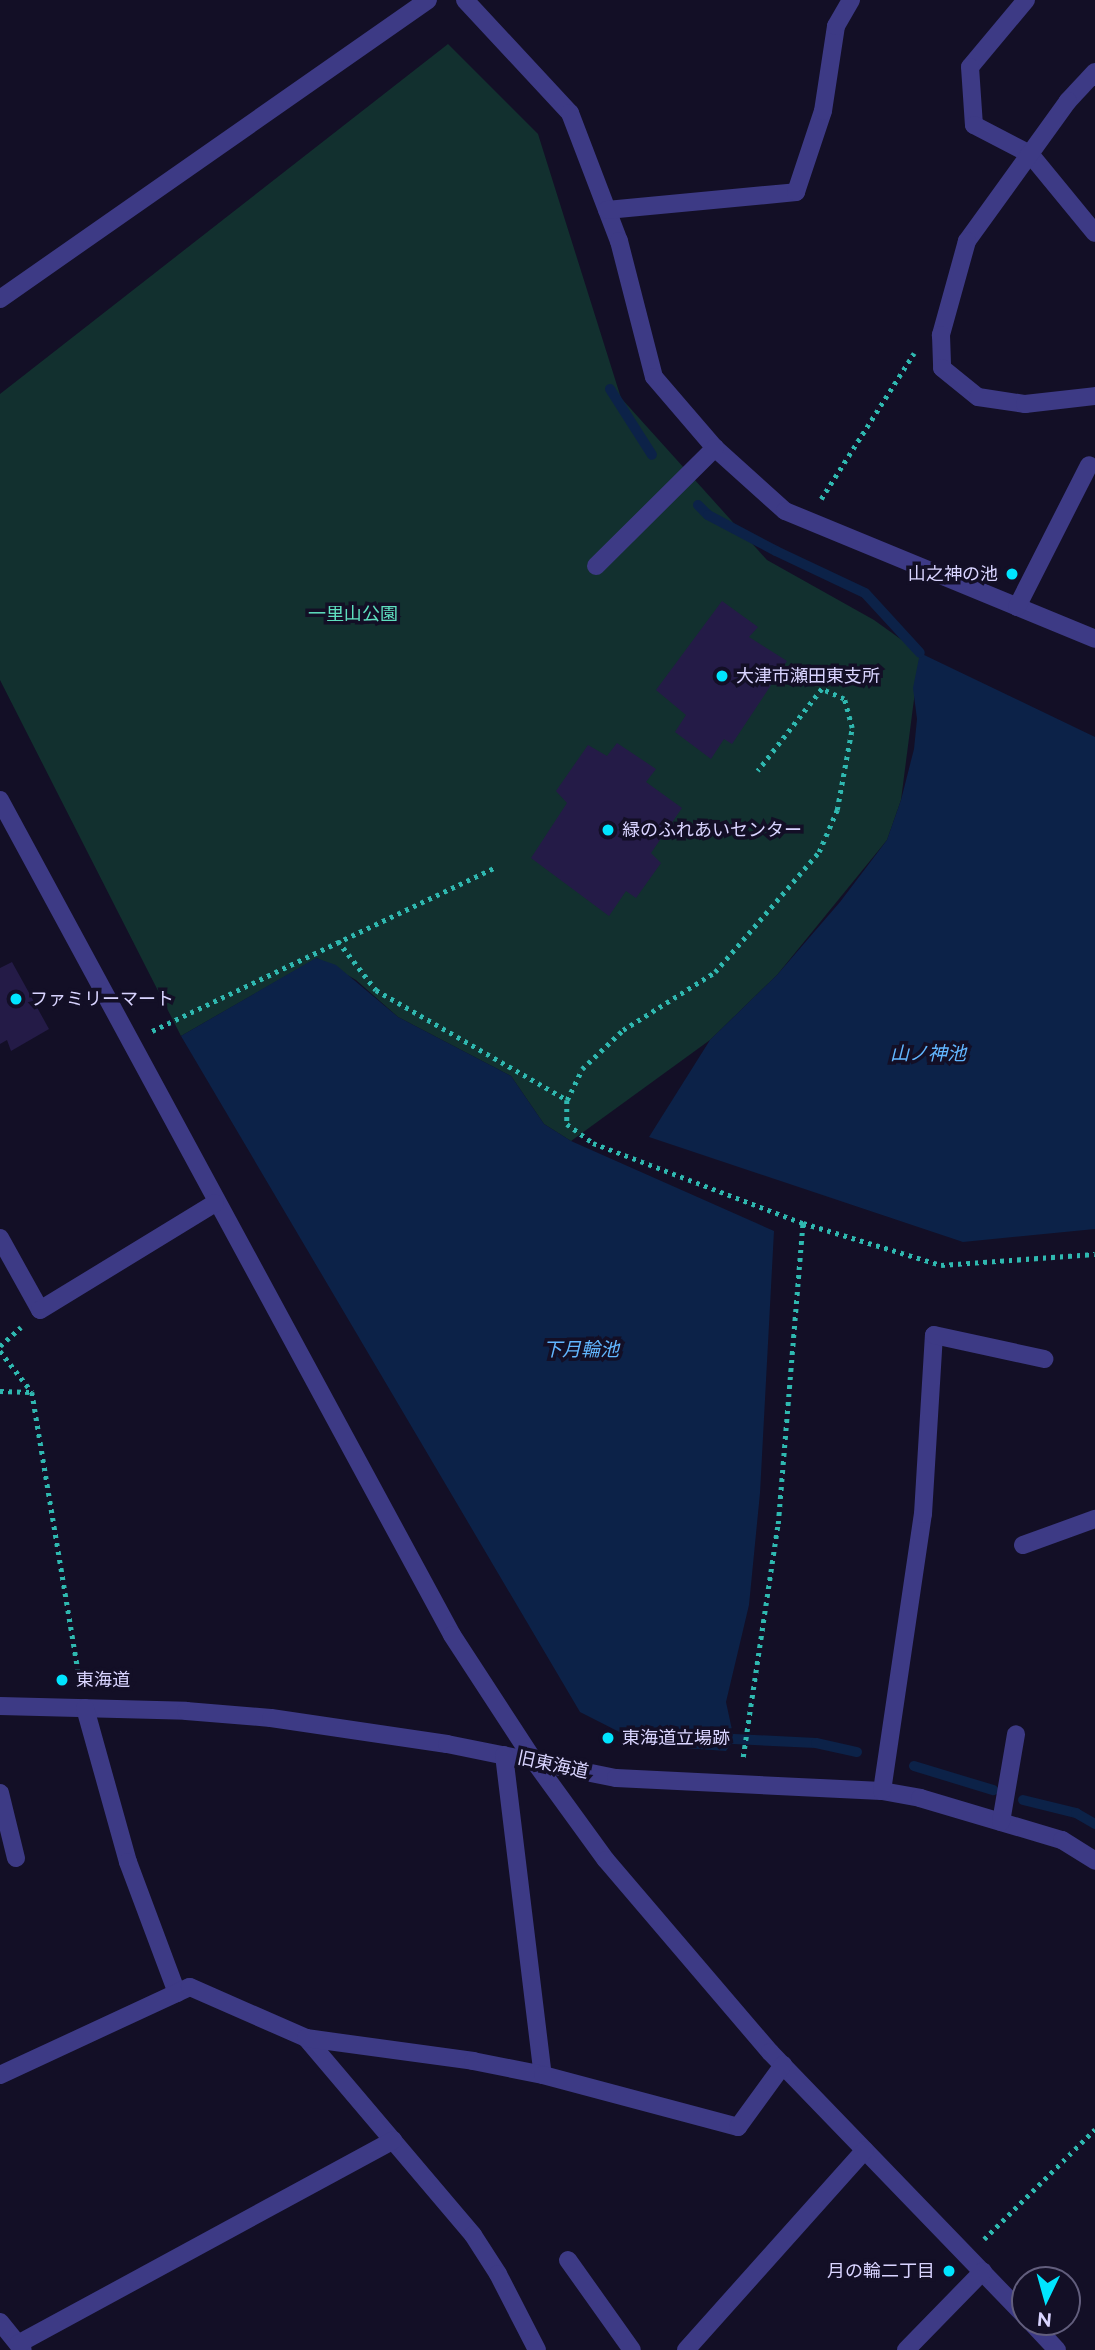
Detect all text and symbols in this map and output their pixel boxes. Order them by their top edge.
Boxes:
place label: 山之神の池 [908,563,998,585]
marker: 山之神の池 [1004,566,1020,582]
park label: 一里山公園 [308,603,398,625]
place label: 大津市瀬田東支所 [736,665,880,687]
marker: 大津市瀬田東支所 [714,668,730,684]
place label: 緑のふれあいセンター [622,819,802,841]
marker: 緑のふれあいセンター [600,822,616,838]
place label: ファミリーマート [30,988,174,1010]
marker: ファミリーマート [8,991,24,1007]
water label: 山ノ神池 [890,1043,966,1065]
water label: 下月輪池 [543,1339,619,1361]
place label: 東海道 [76,1669,130,1691]
marker: 東海道 [54,1672,70,1688]
place label: 東海道立場跡 [622,1727,730,1749]
marker: 東海道立場跡 [600,1730,616,1746]
street label: 旧東海道 [516,1747,590,1783]
place label: 月の輪二丁目 [827,2260,935,2282]
marker: 月の輪二丁目 [941,2263,957,2279]
north arrow [1011,2266,1081,2336]
text: N [1036,2308,1053,2332]

